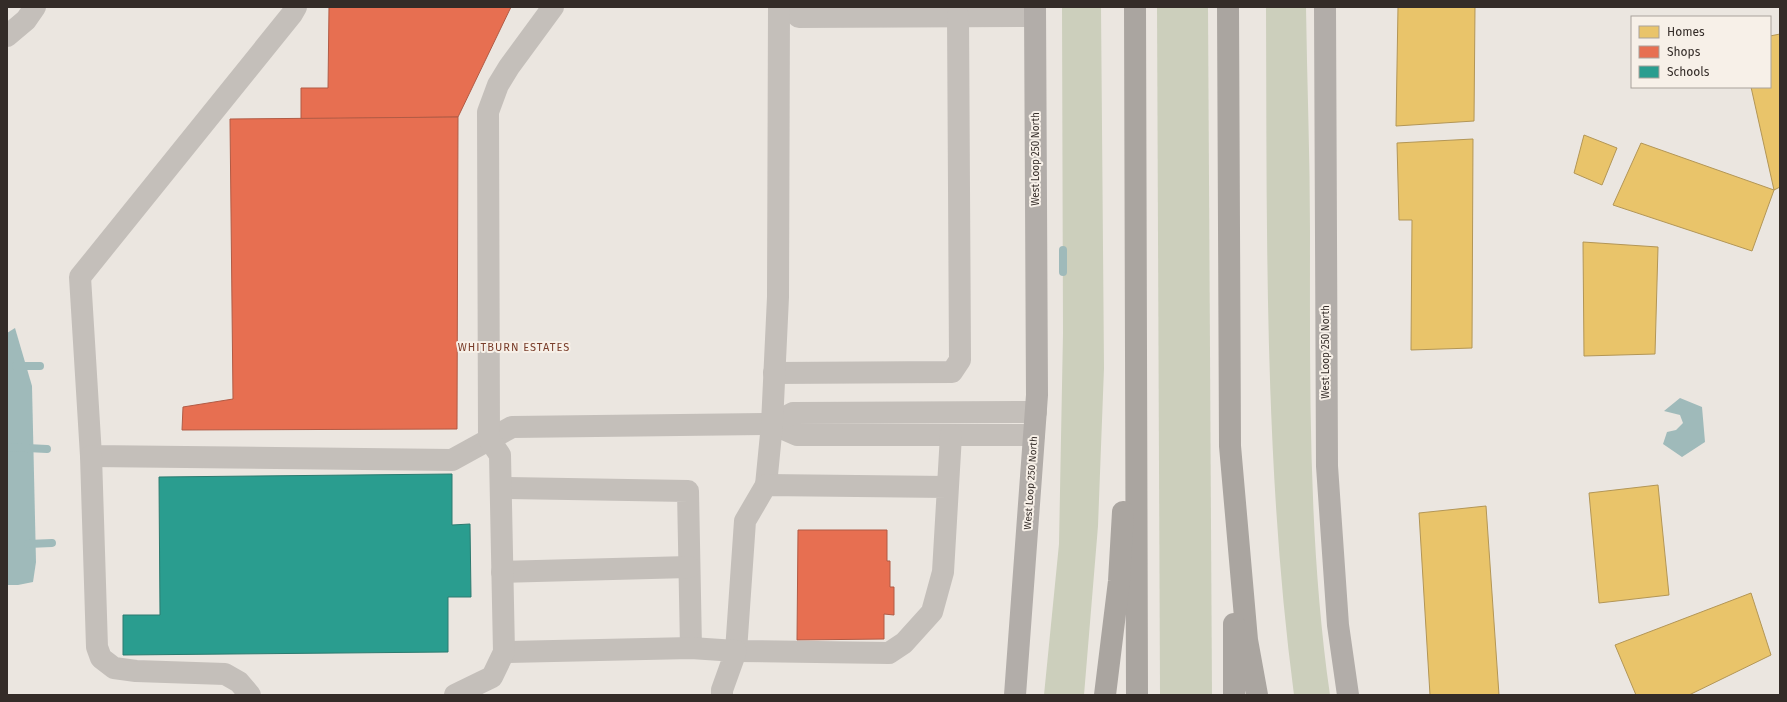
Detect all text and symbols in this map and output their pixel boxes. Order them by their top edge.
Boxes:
legend [1631,16,1771,88]
text: Homes [1667,25,1705,39]
text: Shops [1667,45,1701,59]
text: Schools [1667,65,1710,79]
street label: West Loop 250 North [1030,112,1042,206]
street label: West Loop 250 North [1320,305,1332,399]
district label: WHITBURN ESTATES [458,341,570,354]
street label: West Loop 250 North [1022,436,1040,530]

